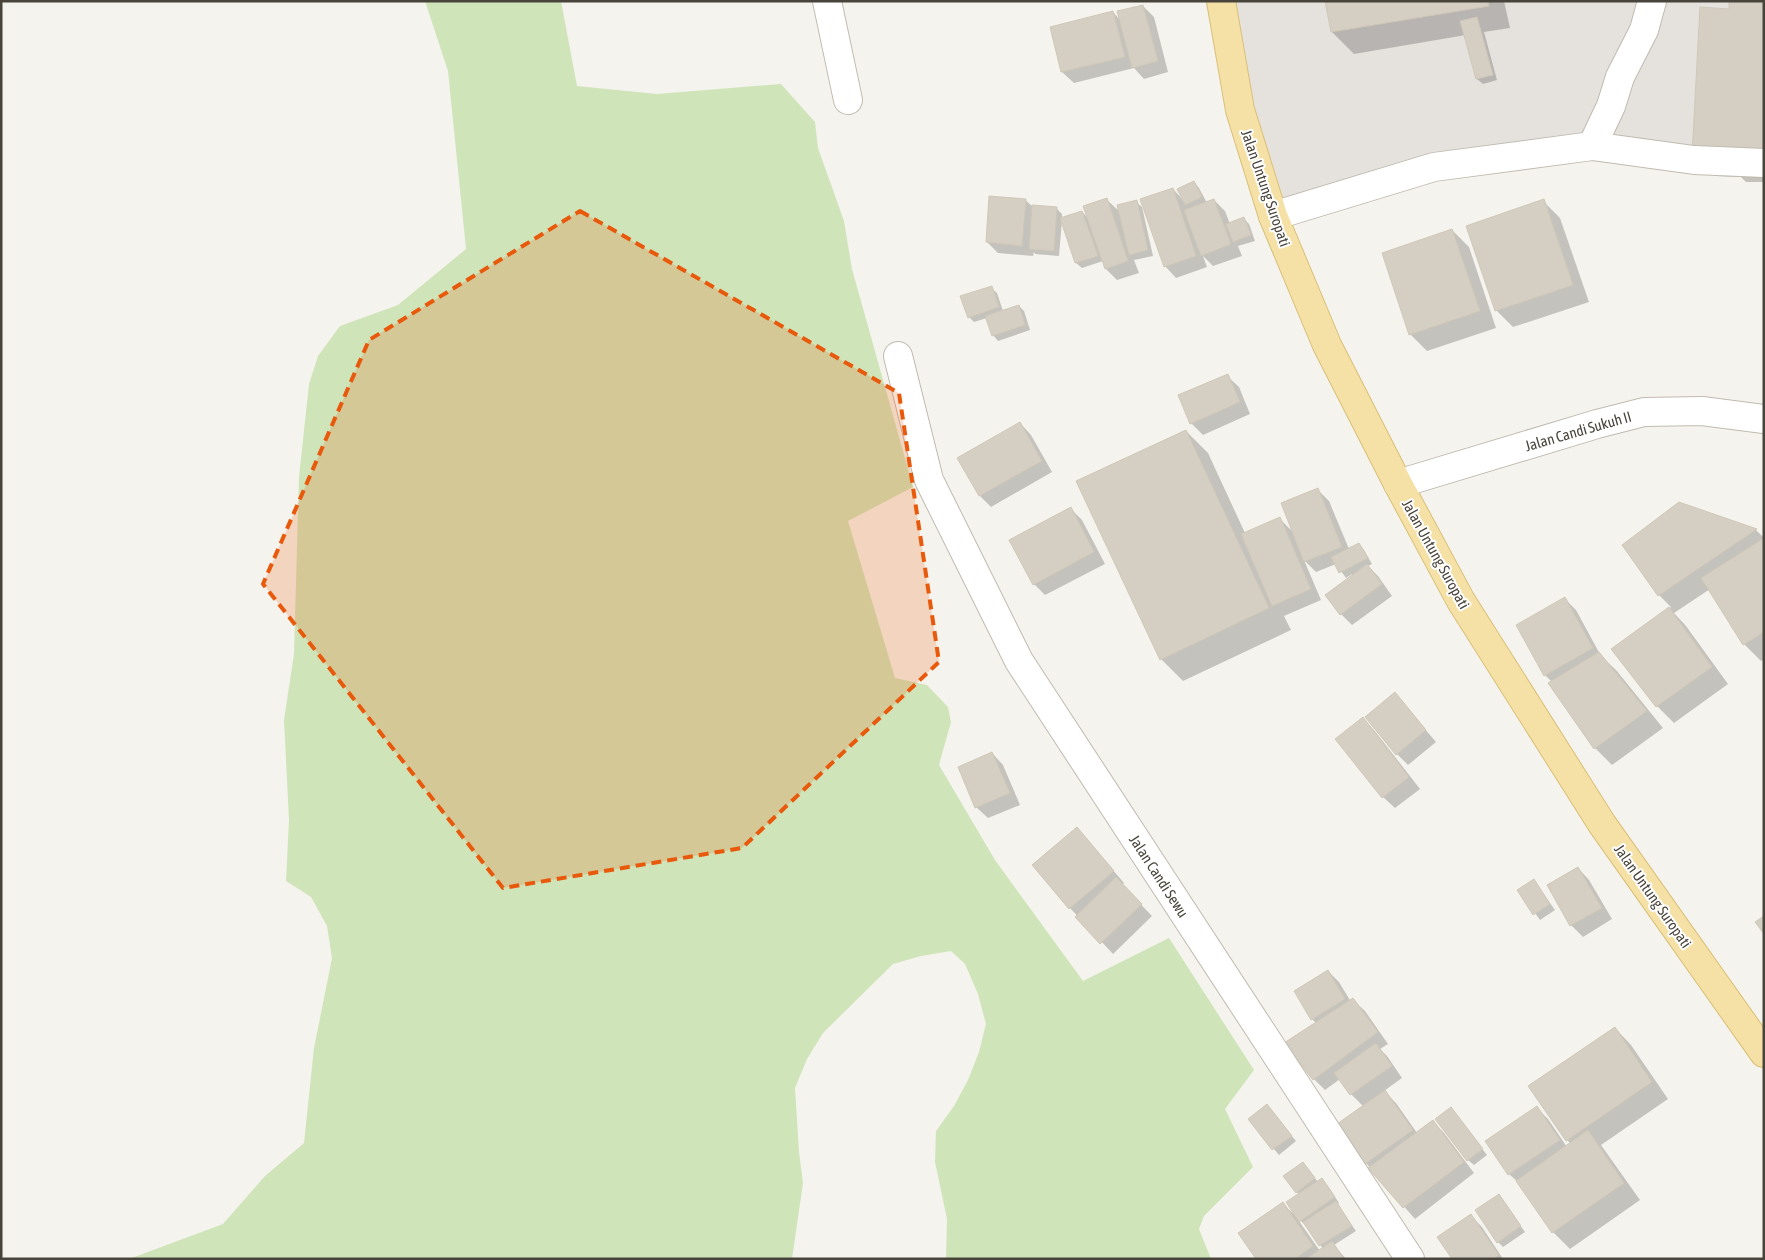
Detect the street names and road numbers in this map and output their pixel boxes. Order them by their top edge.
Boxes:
street label: Jalan Untung Suropati [1238,127,1294,249]
street label: Jalan Candi Sukuh II [1523,408,1633,454]
street label: Jalan Untung Suropati [1399,496,1473,612]
street label: Jalan Candi Sewu [1126,832,1192,920]
street label: Jalan Untung Suropati [1611,841,1695,951]

